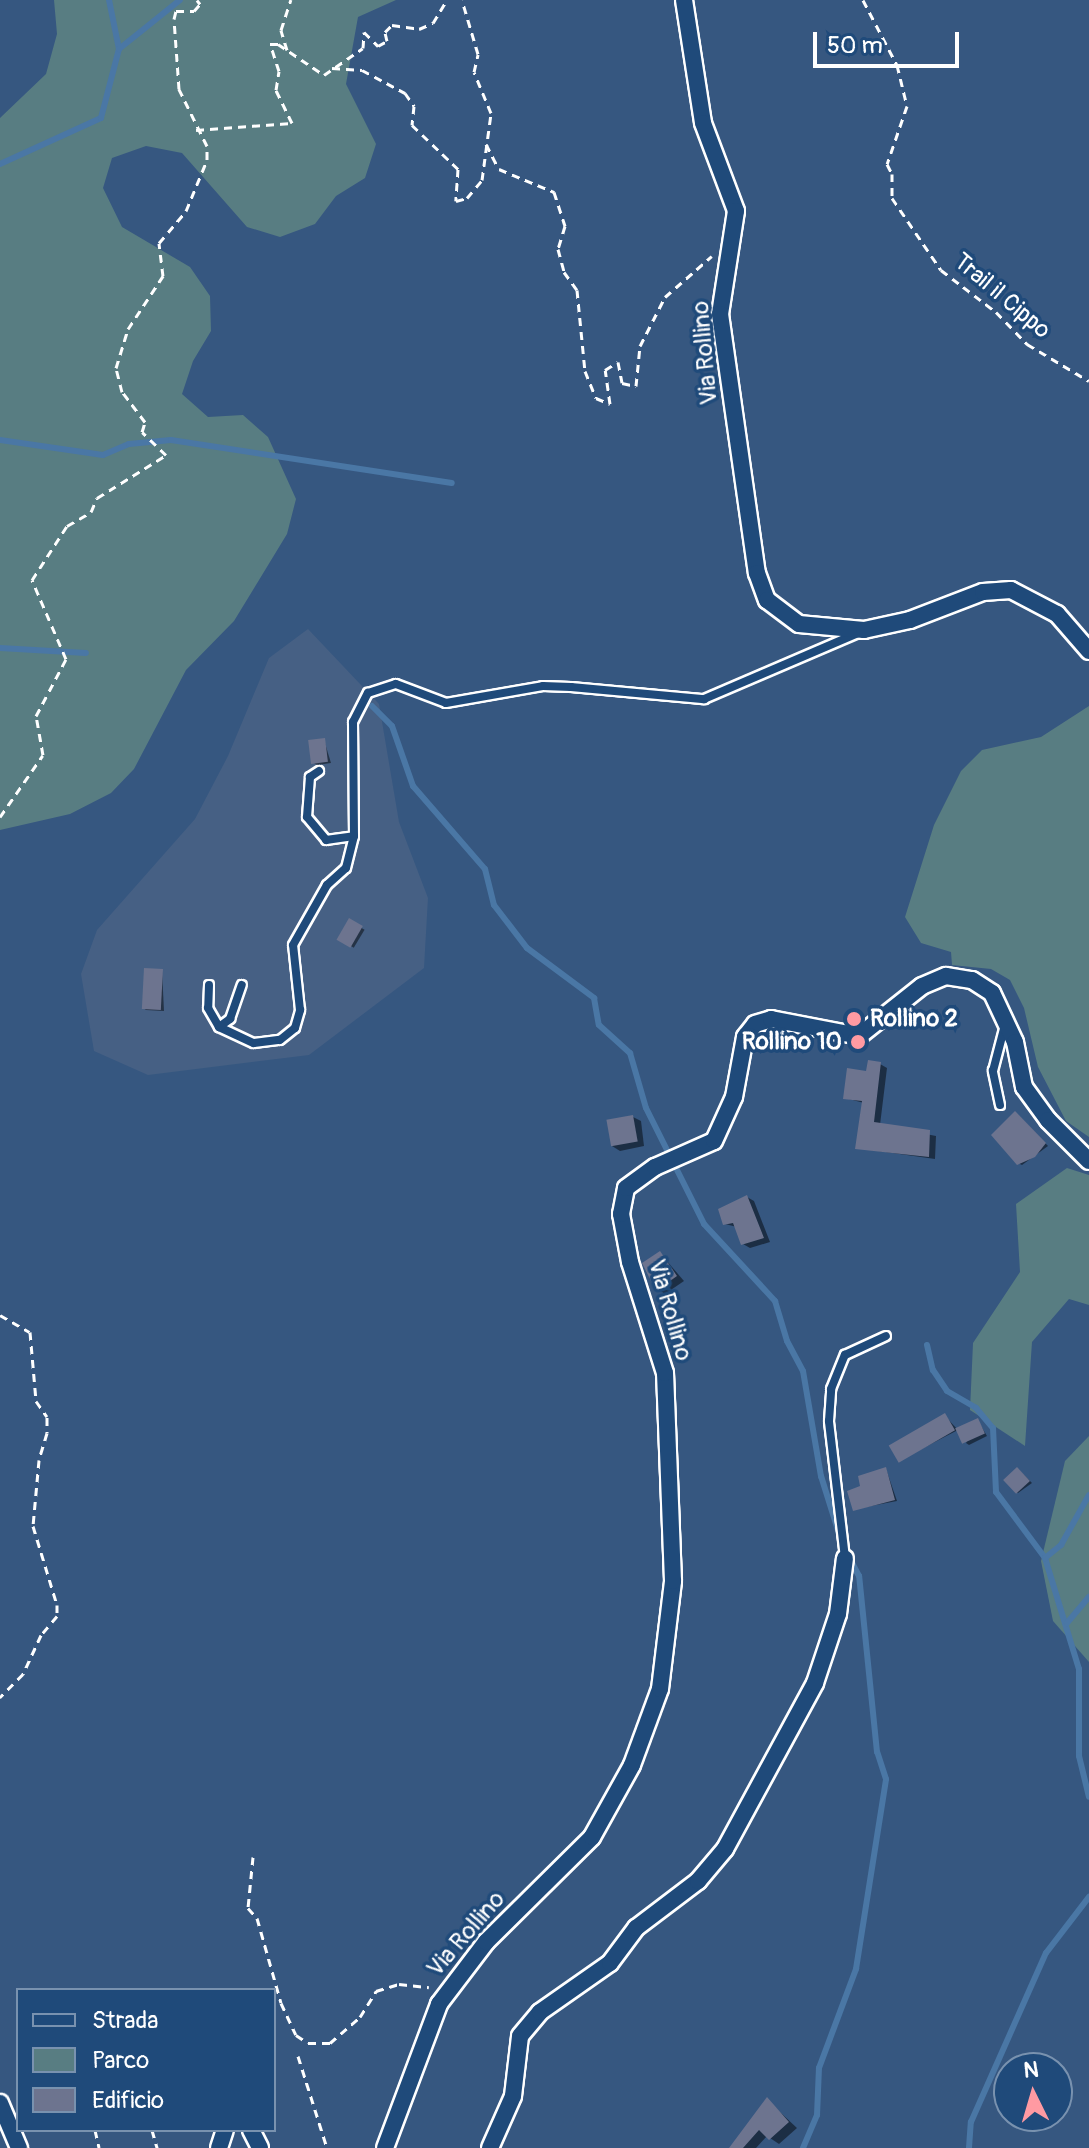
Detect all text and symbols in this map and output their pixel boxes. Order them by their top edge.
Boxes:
scale bar [817,16,963,66]
text: 50 m [827,31,883,60]
street label: Trail il Cippo [948,247,1056,345]
street label: Via Rollino [686,300,724,406]
place label: Rollino 2 [870,1005,958,1033]
marker: Rollino 2 [845,1010,863,1028]
place label: Rollino 10 [742,1028,842,1056]
marker: Rollino 10 [849,1033,867,1051]
street label: Via Rollino [642,1256,698,1364]
street label: Via Rollino [421,1885,511,1983]
legend [16,1988,276,2132]
text: Strada [92,2006,158,2035]
text: Parco [92,2046,149,2075]
north arrow [993,2052,1073,2132]
text: N [1022,2055,1040,2085]
text: Edificio [92,2086,164,2115]

